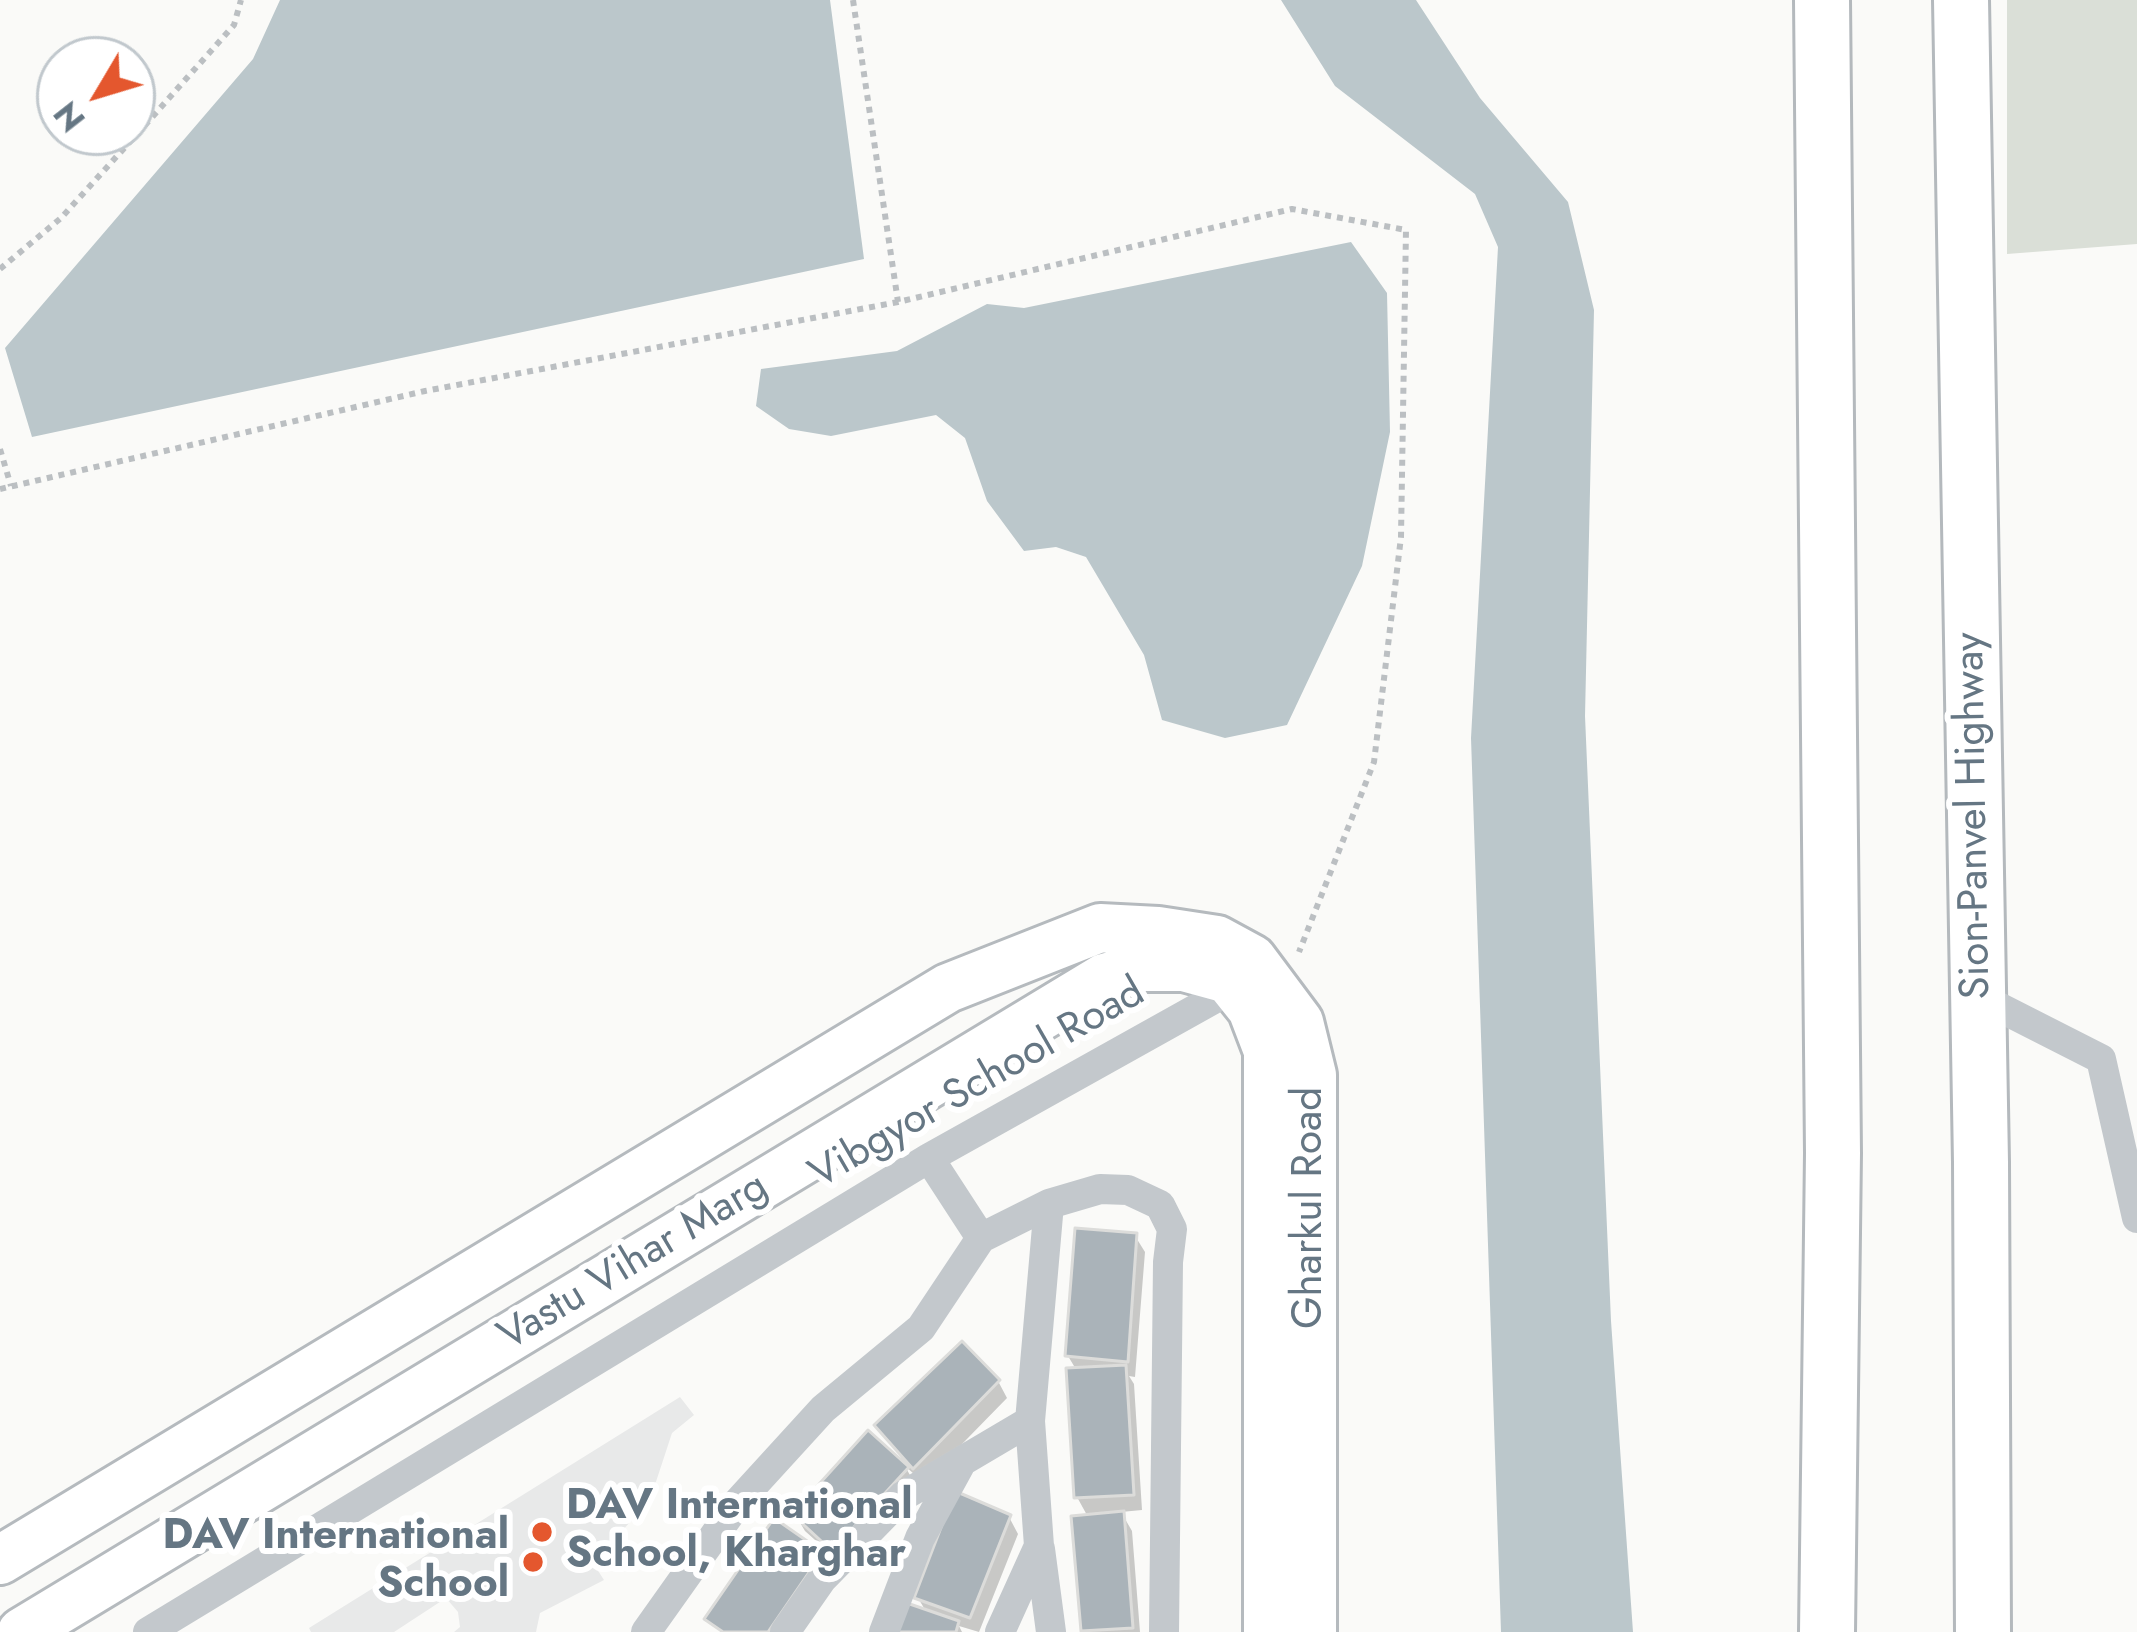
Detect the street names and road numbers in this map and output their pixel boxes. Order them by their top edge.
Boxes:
street label: Sion-Panvel Highway [1947,632,2003,1000]
street label: Vibgyor School Road [802,969,1154,1201]
street label: Gharkul Road [1286,1087,1336,1329]
street label: Vastu Vihar Marg [490,1163,778,1363]

